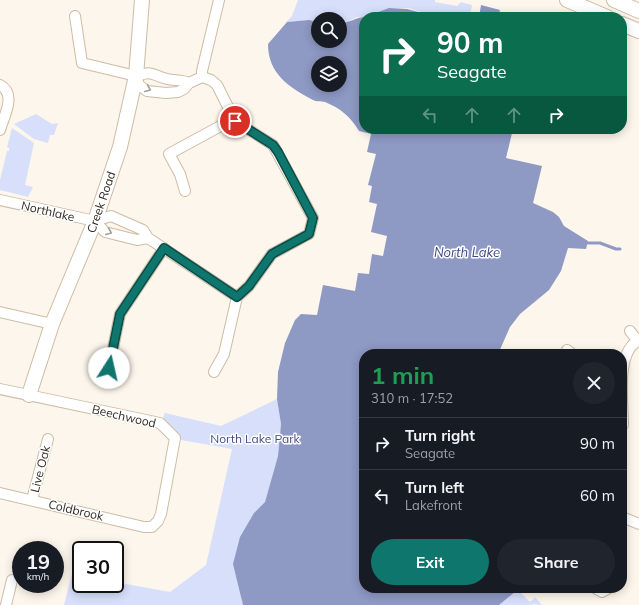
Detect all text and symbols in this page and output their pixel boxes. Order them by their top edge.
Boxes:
map controls [311,12,347,92]
button: search [311,12,347,48]
text: 90 m [437,25,503,60]
icon: right [371,28,423,80]
button: layers [311,56,347,92]
text: Seagate [437,60,506,83]
one-way arrow [144,85,151,93]
pin [218,104,252,138]
icon: left [419,104,441,126]
icon: ahead [461,104,483,126]
icon: ahead [503,104,525,126]
icon: right [545,104,567,126]
icon: arrive [224,110,246,132]
street label: Creek Road [83,169,119,235]
street label: Northlake [20,198,76,224]
one-way arrow [105,227,112,235]
water label: North Lake [434,244,500,260]
position arrow [88,347,130,389]
text: 1 min [371,360,434,390]
button: close [573,362,615,404]
text: 310 m · 17:52 [371,390,453,406]
street label: Beechwood [90,401,158,431]
text: Turn right [405,426,475,445]
park label: North Lake Park [210,431,301,446]
icon: right [371,433,393,455]
text: 90 m [580,434,615,453]
street label: Live Oak [27,443,53,494]
text: Seagate [405,445,455,461]
text: Turn left [405,478,464,497]
icon: left [371,485,393,507]
text: 60 m [580,486,615,505]
street label: Coldbrook [47,496,106,524]
text: Lakefront [405,497,462,513]
button: Exit [371,539,489,585]
button: Share [497,539,615,585]
speed limit sign: 30 [72,541,124,593]
text: 19 [26,549,50,574]
text: km/h [27,570,49,583]

